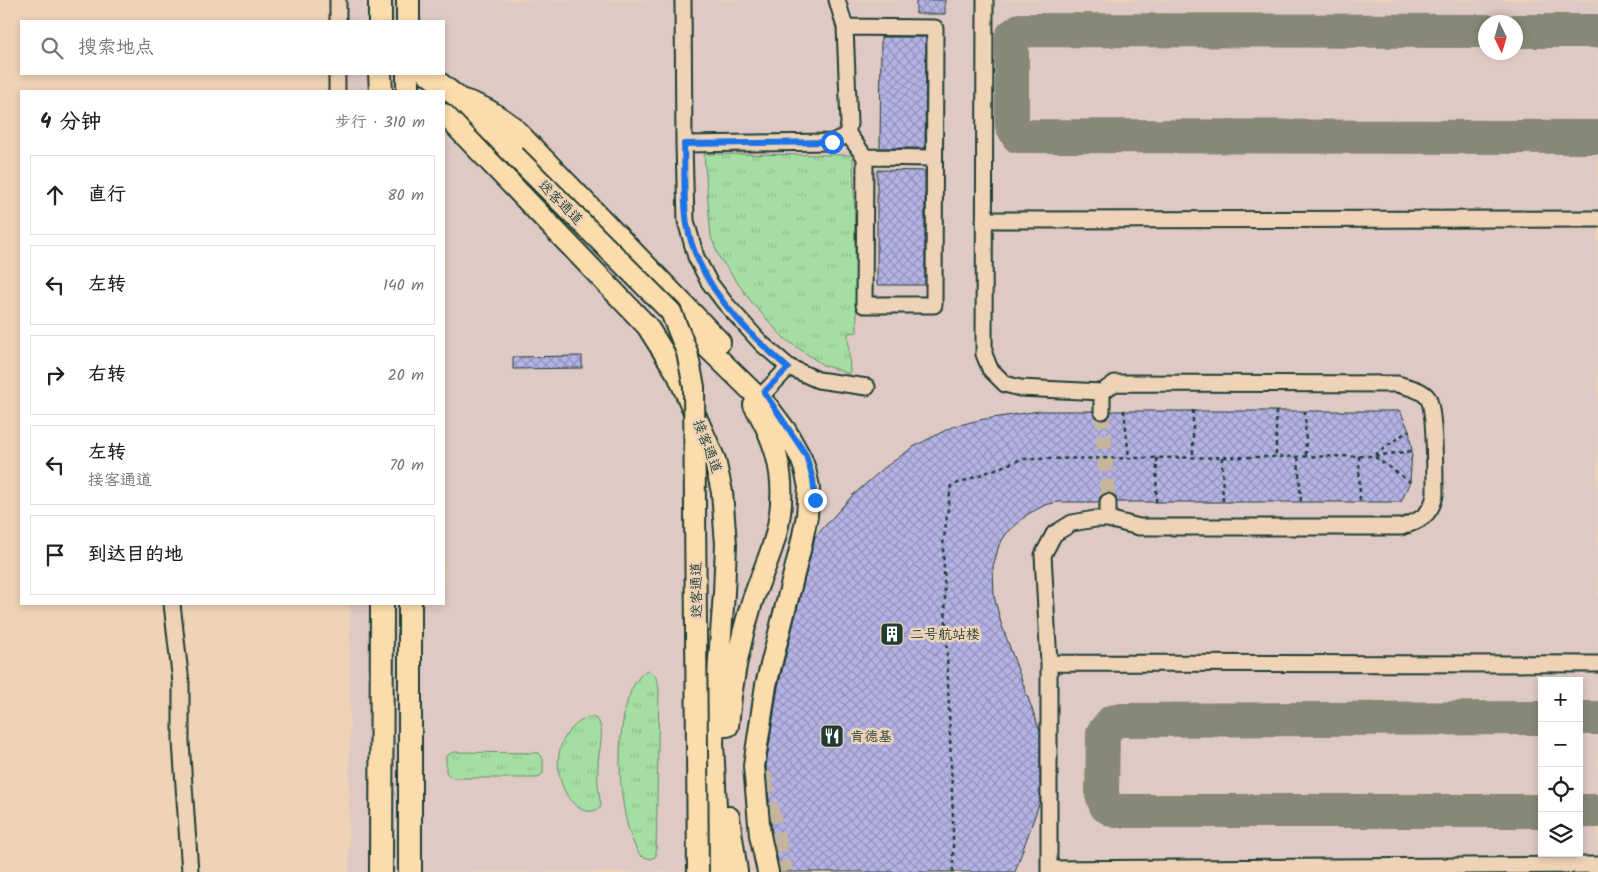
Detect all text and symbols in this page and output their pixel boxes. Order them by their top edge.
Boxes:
north arrow [1478,15,1523,60]
search box [20,20,445,75]
text: 搜索地点 [78,33,154,63]
icon: search [38,34,66,62]
text: 4 分钟 [40,106,102,139]
text: 步行 · 310 m [335,110,425,135]
route start [821,131,844,154]
street label: 送客通道 [533,175,588,230]
text: 直行 [88,180,126,210]
icon: ahead [41,181,69,209]
text: 80 m [387,183,424,208]
text: 左转 [88,270,126,300]
icon: left [41,271,69,299]
text: 140 m [383,273,424,298]
text: 右转 [88,360,126,390]
icon: right [41,361,69,389]
text: 20 m [388,363,424,388]
street label: 接客通道 [687,416,727,476]
text: 左转 [88,438,126,468]
icon: left [41,451,69,479]
text: 70 m [389,453,424,478]
text: 接客通道 [88,468,152,493]
route end [804,489,827,512]
text: 到达目的地 [88,540,183,570]
icon: arrive [41,541,69,569]
street label: 送客通道 [686,562,708,618]
building icon: 二号航站楼 [879,621,905,647]
place label: 二号航站楼 [910,624,980,646]
map controls [1538,677,1583,857]
button: + [1538,677,1583,722]
button: − [1538,722,1583,767]
restaurant icon: 肯德基 [819,723,845,749]
place label: 肯德基 [850,726,892,748]
button: locate [1538,767,1583,812]
button: layers [1538,812,1583,857]

